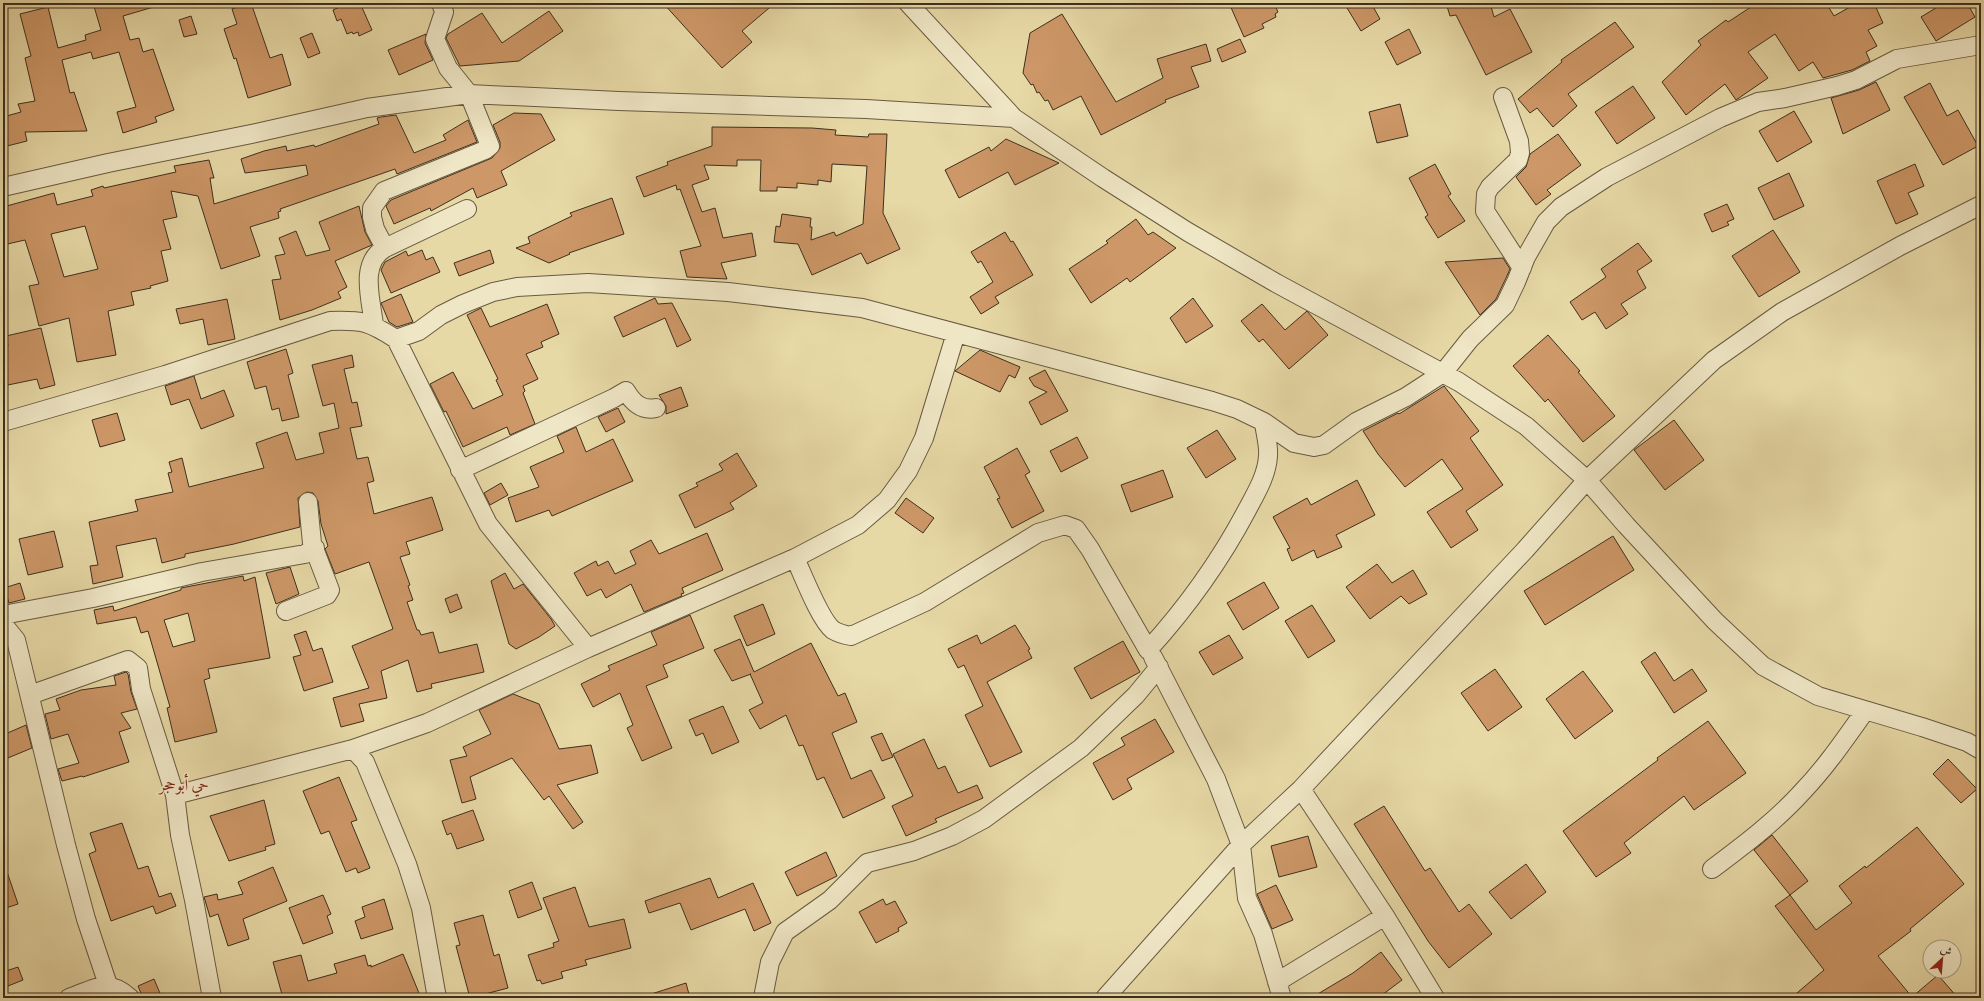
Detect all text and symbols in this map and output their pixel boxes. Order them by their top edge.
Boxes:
district label: حي أبوحجر [157,773,209,797]
north arrow [1922,939,1962,979]
text: ش [1938,941,1954,959]

